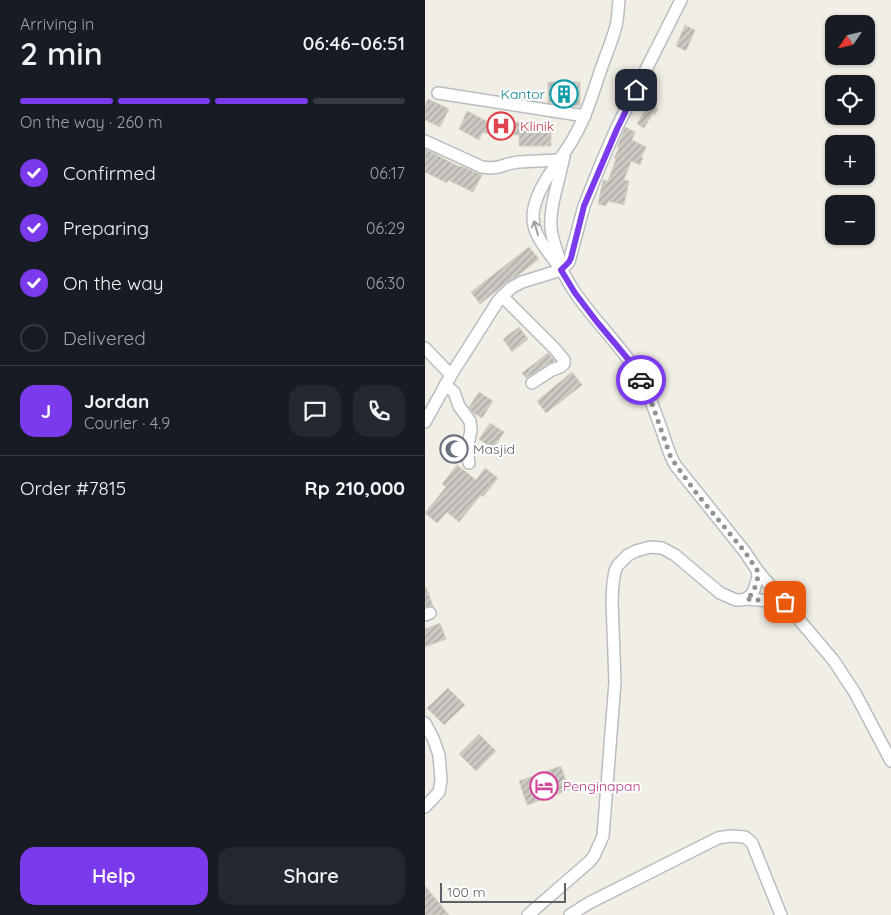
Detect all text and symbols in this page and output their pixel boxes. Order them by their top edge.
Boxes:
text: Arriving in [20,14,94,34]
north arrow [825,15,875,65]
map controls [825,15,875,245]
text: 06:46–06:51 [303,31,405,55]
text: 2 min [20,33,103,73]
pin [615,69,657,111]
button: locate [825,75,875,125]
icon: home [622,76,650,104]
building icon: Kantor [549,79,579,109]
place label: Kantor [500,85,546,103]
hospital icon: Klinik [486,111,516,141]
text: On the way · 260 m [20,112,162,132]
place label: Klinik [520,117,554,135]
button: + [825,135,875,185]
icon: check [20,159,48,187]
text: Confirmed [63,161,156,185]
text: 06:17 [370,163,405,183]
button: − [825,195,875,245]
icon: check [20,214,48,242]
text: Preparing [63,216,149,240]
text: 06:29 [366,218,405,238]
one-way arrow [530,221,540,237]
icon: check [20,269,48,297]
text: On the way [63,271,164,295]
text: 06:30 [366,273,405,293]
text: Delivered [63,326,146,350]
courier [616,355,666,405]
icon: car [627,366,655,394]
button: chat [289,385,341,437]
button: phone [353,385,405,437]
text: Jordan [84,389,149,413]
text: J [41,399,51,423]
text: Courier · 4.9 [84,413,170,433]
mosque icon: Masjid [439,434,469,464]
place label: Masjid [473,440,515,458]
text: Order #7815 [20,476,126,500]
text: Rp 210,000 [305,476,405,500]
pin [764,581,806,623]
icon: bag [771,588,799,616]
hotel icon: Penginapan [529,771,559,801]
place label: Penginapan [563,777,641,795]
button: Help [20,847,208,905]
button: Share [218,847,405,905]
scale bar [440,880,566,903]
text: 100 m [447,883,485,901]

